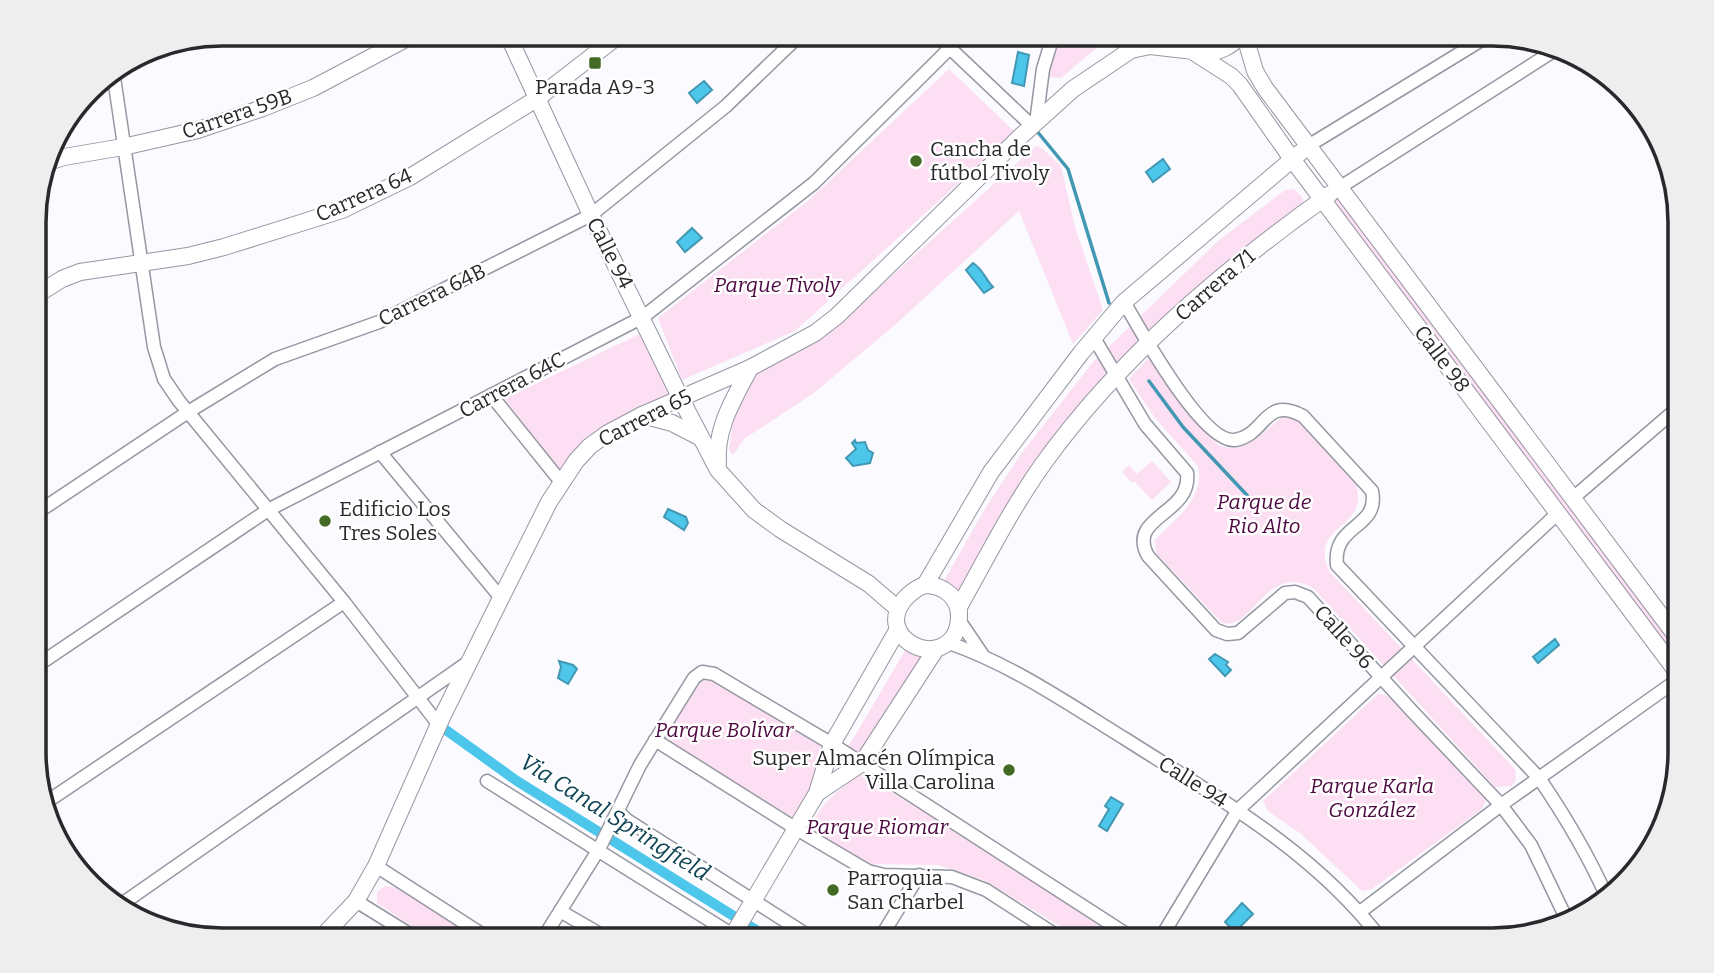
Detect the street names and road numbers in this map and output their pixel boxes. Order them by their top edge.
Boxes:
street label: Carrera 59B [178,83,296,145]
street label: Carrera 64 [312,162,416,228]
street label: Calle 94 [581,213,639,293]
street label: Carrera 71 [1170,243,1261,327]
street label: Carrera 64B [374,258,490,332]
street label: Calle 98 [1408,320,1476,398]
street label: Carrera 64C [454,346,570,424]
street label: Carrera 65 [594,383,696,453]
street label: Calle 96 [1309,600,1379,674]
street label: Calle 94 [1153,751,1233,813]

